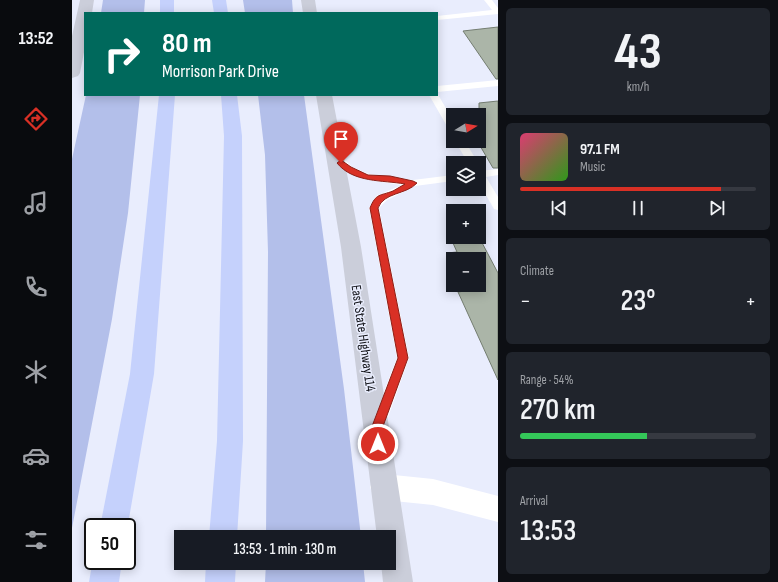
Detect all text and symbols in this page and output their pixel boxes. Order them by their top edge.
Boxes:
text: 43 [614,21,662,84]
text: 80 m [162,27,211,60]
text: 13:52 [19,28,53,49]
icon: right [96,28,148,80]
text: Morrison Park Drive [162,61,279,82]
text: km/h [627,79,649,95]
icon: directions [22,105,50,133]
north arrow [446,108,486,148]
map controls [446,108,486,292]
pin [324,122,358,163]
icon: arrive [330,128,352,150]
text: 97.1 FM [580,140,620,159]
button: layers [446,156,486,196]
text: Music [580,159,605,175]
icon: music [22,189,50,217]
icon: previous [548,197,570,219]
icon: pause [627,197,649,219]
icon: next [706,197,728,219]
button: + [446,204,486,244]
button: − [446,252,486,292]
text: Climate [520,263,554,279]
icon: phone [22,273,50,301]
text: 23° [620,283,656,319]
street label: East State Highway 114 [348,284,379,393]
text: − [520,288,531,315]
text: + [745,288,756,315]
icon: climate [22,358,50,386]
text: Range · 54% [520,372,574,388]
text: 270 km [520,392,596,428]
position arrow [357,423,399,465]
icon: car [22,442,50,470]
text: Arrival [520,493,548,509]
text: 13:53 [520,513,576,549]
speed limit sign: 50 [84,518,136,570]
icon: filters [22,526,50,554]
text: 13:53 · 1 min · 130 m [234,540,336,559]

